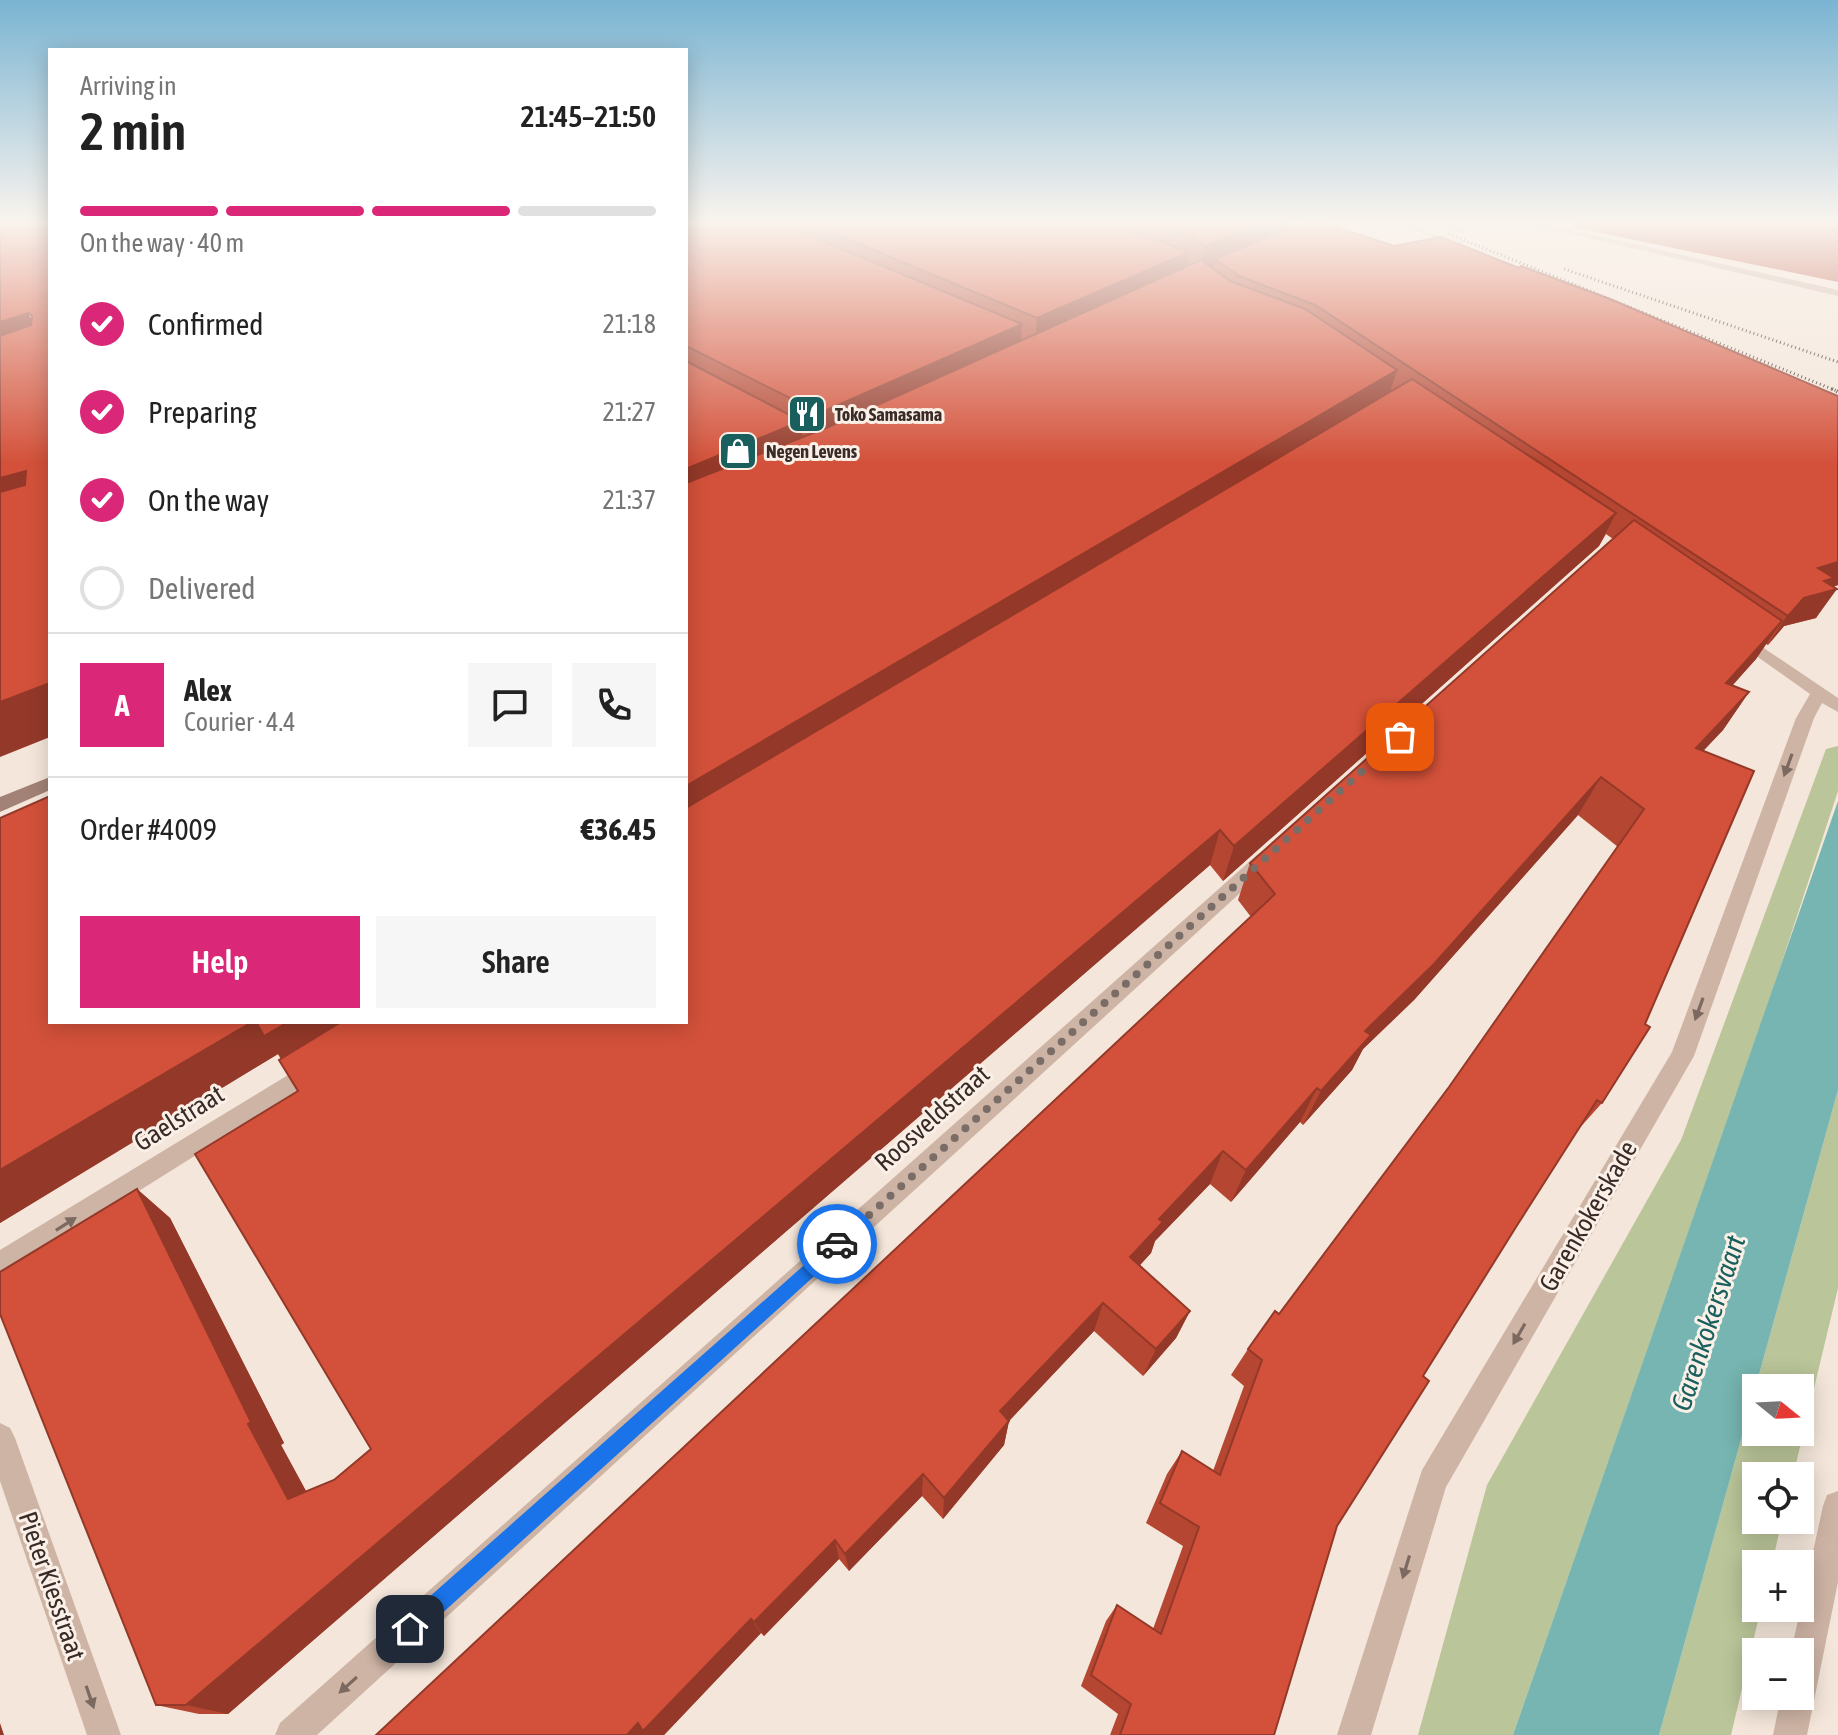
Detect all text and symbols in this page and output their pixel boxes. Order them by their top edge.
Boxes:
text: Arriving in [80,71,177,101]
text: 21:45–21:50 [521,99,656,133]
text: 2 min [80,101,186,161]
text: On the way · 40 m [80,228,244,258]
icon: check [80,302,124,346]
text: Confirmed [148,307,263,341]
text: 21:18 [602,309,656,339]
icon: check [80,390,124,434]
restaurant icon: Toko Samasama [786,393,828,435]
text: Preparing [148,395,257,429]
text: 21:27 [602,397,656,427]
place label: Toko Samasama [835,404,942,425]
shop icon: Negen Levens [717,430,759,472]
place label: Negen Levens [766,441,858,462]
icon: check [80,478,124,522]
text: On the way [148,483,269,517]
text: 21:37 [602,485,656,515]
text: Delivered [148,571,256,605]
button: chat [468,663,552,747]
button: phone [572,663,656,747]
text: Alex [184,673,232,707]
text: A [115,688,129,722]
pin [1366,703,1434,771]
text: Courier · 4.4 [184,707,295,737]
icon: bag [1378,715,1422,759]
one-way arrow [1782,753,1794,777]
text: Order #4009 [80,812,217,846]
text: €36.45 [581,812,656,846]
button: Help [80,916,360,1008]
button: Share [376,916,656,1008]
one-way arrow [1692,997,1705,1021]
street label: Roosveldstraat [869,1059,995,1177]
street label: Gaelstraat [129,1079,229,1157]
street label: Garenkokerskade [1533,1136,1643,1296]
courier [797,1204,877,1284]
one-way arrow [55,1217,77,1231]
icon: car [815,1222,859,1266]
water label: Garenkokersvaart [1665,1231,1751,1415]
one-way arrow [1512,1323,1526,1345]
north arrow [1742,1374,1814,1446]
map controls [1742,1374,1814,1710]
button: locate [1742,1462,1814,1534]
street label: Pieter Kiesstraat [13,1508,91,1664]
button: + [1742,1550,1814,1622]
one-way arrow [1399,1555,1412,1579]
pin [376,1595,444,1663]
icon: home [388,1607,432,1651]
button: − [1742,1638,1814,1710]
one-way arrow [338,1675,357,1693]
one-way arrow [85,1685,97,1709]

